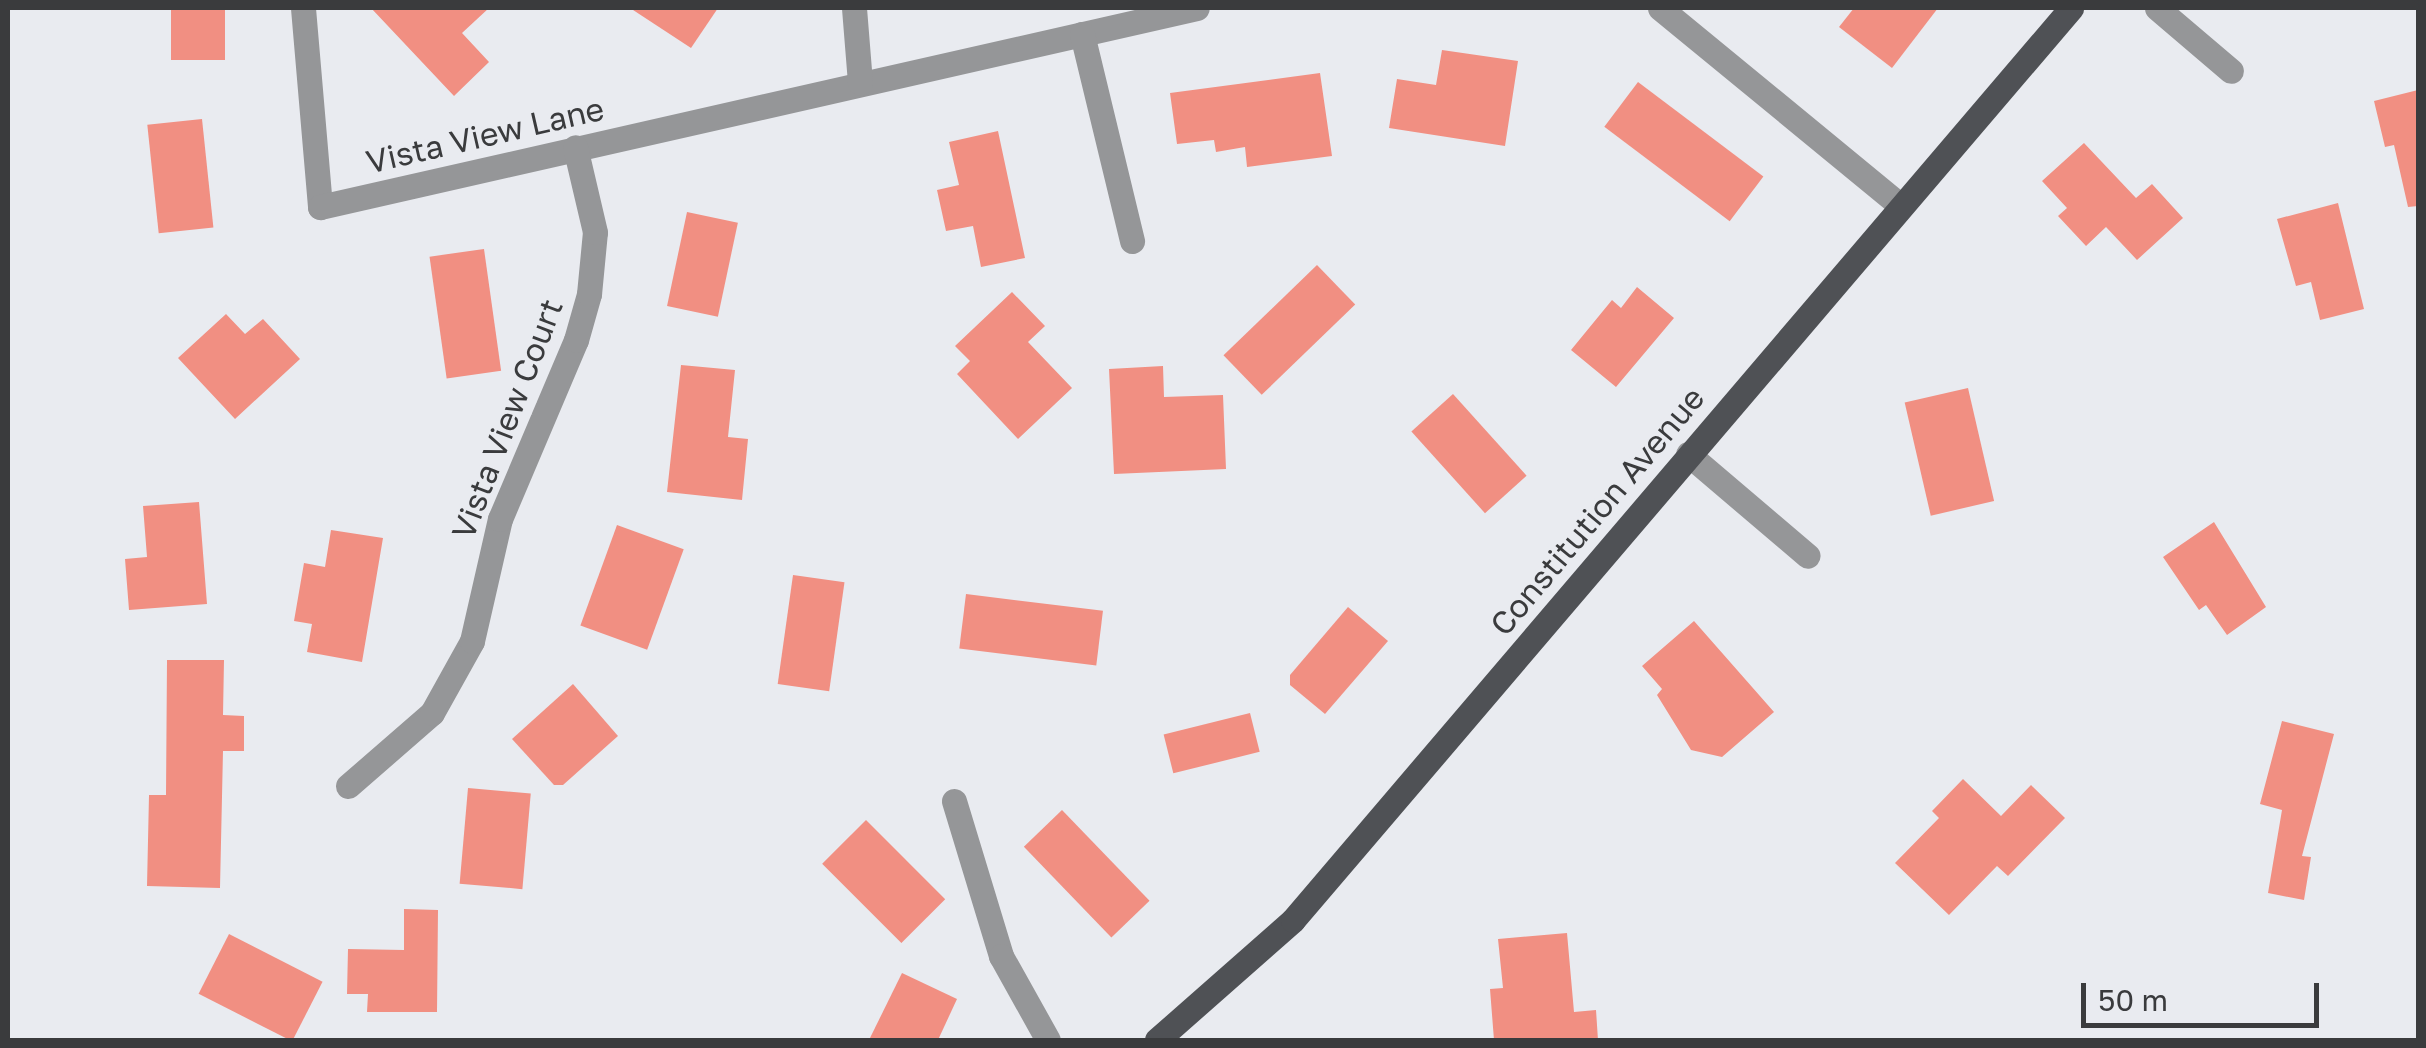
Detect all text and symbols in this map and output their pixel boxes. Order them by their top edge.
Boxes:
street label: Vista View Lane [362,89,608,181]
street label: Vista View Court [444,293,570,545]
street label: Constitution Avenue [1482,379,1712,643]
scale bar [2086,963,2324,1025]
text: 50 m [2098,982,2168,1018]

